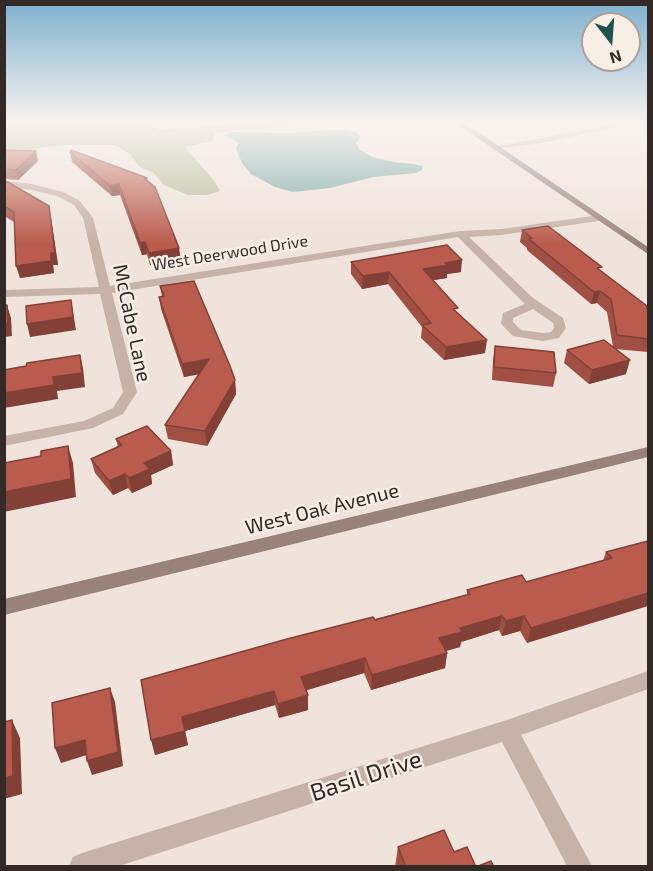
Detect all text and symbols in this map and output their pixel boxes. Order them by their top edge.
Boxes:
north arrow [581,12,641,72]
text: N [608,47,624,69]
street label: West Deerwood Drive [151,231,309,275]
street label: McCabe Lane [108,262,156,384]
street label: West Oak Avenue [243,478,401,540]
street label: Basil Drive [307,744,425,808]

